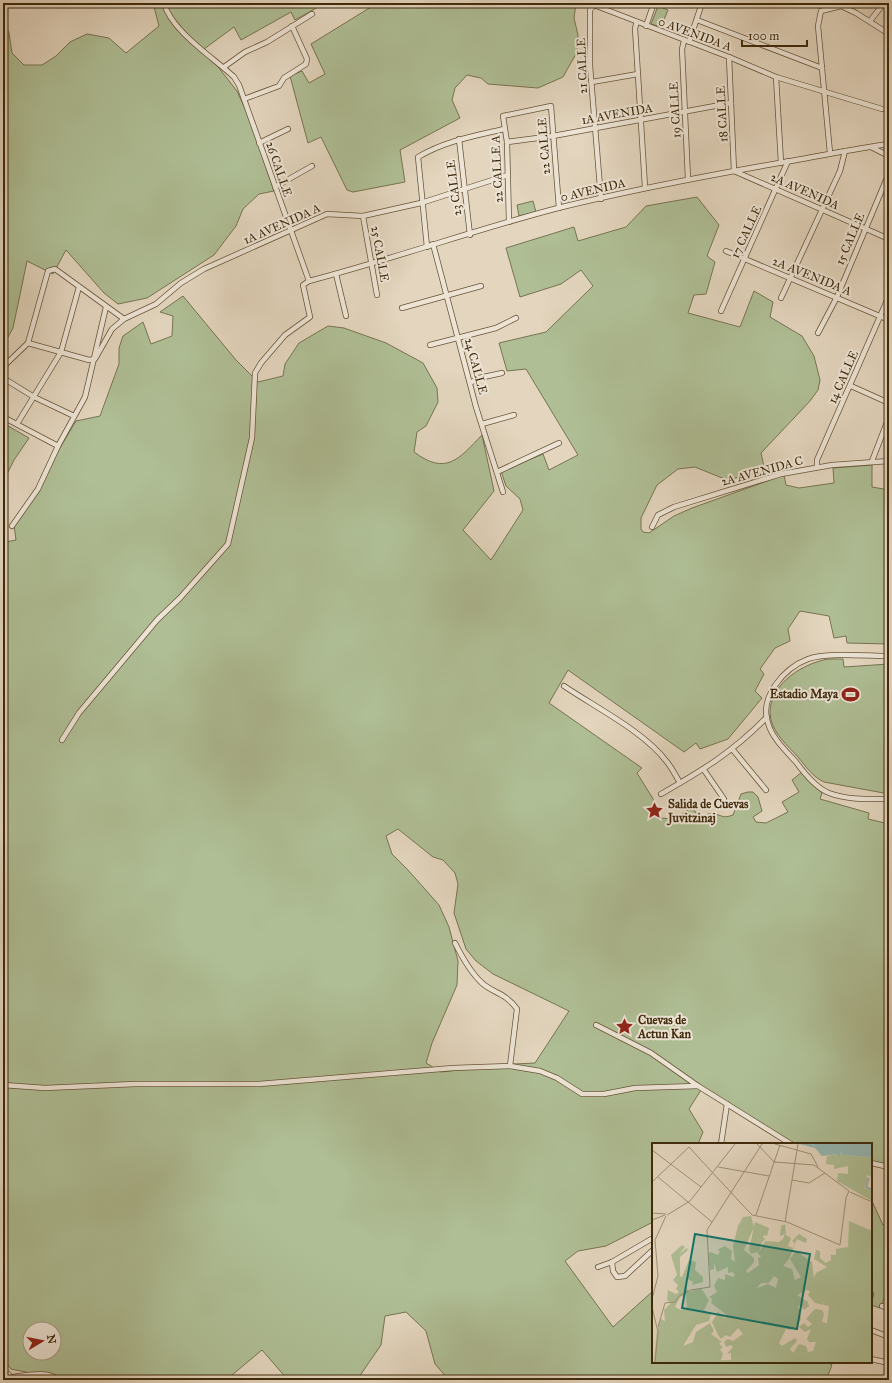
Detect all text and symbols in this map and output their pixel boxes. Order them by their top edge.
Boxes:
street label: 0 AVENIDA A [656,14,734,54]
scale bar [742,22,807,48]
text: 100 m [748,29,779,43]
street label: 21 CALLE [574,37,590,94]
street label: 19 CALLE [667,81,683,138]
street label: 18 CALLE [714,85,730,142]
street label: 1A AVENIDA [580,101,654,127]
street label: 22 CALLE [535,117,553,175]
street label: 22 CALLE A [488,135,506,203]
street label: 26 CALLE [263,140,295,199]
street label: 23 CALLE [444,159,464,217]
street label: 2A AVENIDA [769,170,841,212]
street label: 0 AVENIDA [559,176,627,204]
street label: 1A AVENIDA A [241,201,323,247]
street label: 17 CALLE [728,203,764,260]
street label: 15 CALLE [833,210,867,267]
street label: 25 CALLE [368,225,392,283]
street label: 2A AVENIDA A [770,254,854,298]
street label: 24 CALLE [462,336,490,396]
street label: 14 CALLE [825,348,861,406]
street label: 2A AVENIDA C [720,453,804,489]
sports icon: Estadio Maya [841,684,861,704]
place label: Estadio Maya [770,687,839,702]
place label: Salida de Cuevas Juvitzinaj [666,797,749,826]
place icon: Salida de Cuevas Juvitzinaj [645,801,665,821]
place label: Cuevas de Actun Kan [637,1013,691,1041]
place icon: Cuevas de Actun Kan [615,1017,635,1037]
inset map [652,1143,872,1363]
north arrow [22,1321,62,1361]
text: N [44,1334,59,1346]

